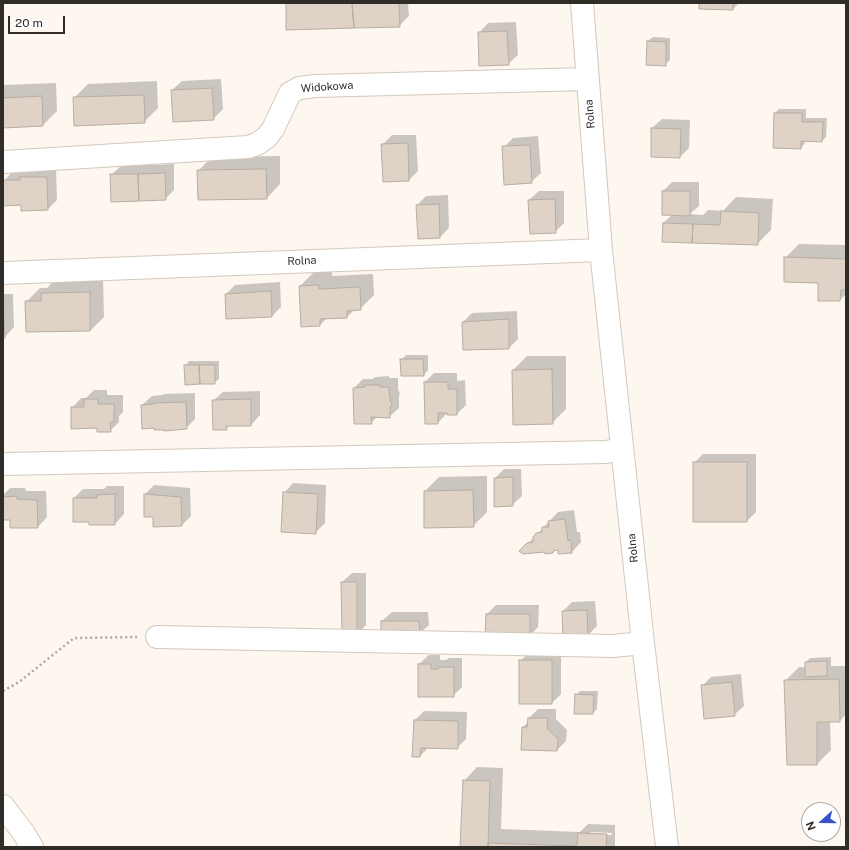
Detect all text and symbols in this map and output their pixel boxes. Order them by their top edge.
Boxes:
scale bar [10,8,67,34]
text: 20 m [15,16,43,30]
street label: Widokowa [300,79,354,95]
street label: Rolna [582,99,598,129]
street label: Rolna [287,254,317,268]
street label: Rolna [625,533,641,563]
north arrow [801,802,841,842]
text: N [804,820,818,832]

